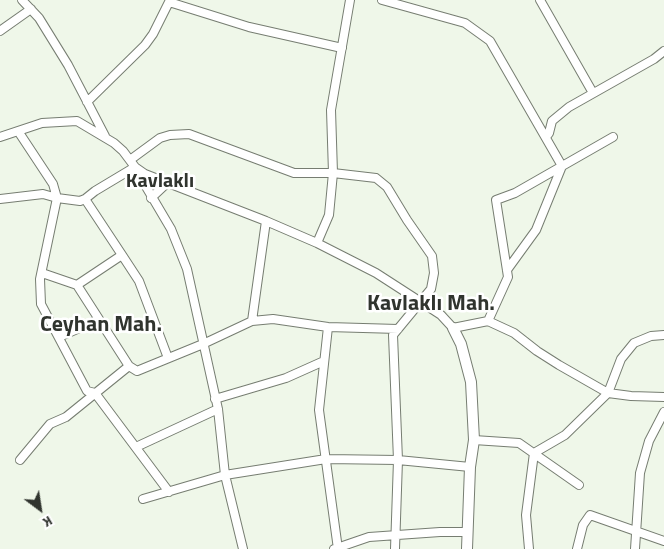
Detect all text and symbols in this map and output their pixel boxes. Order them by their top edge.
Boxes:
district label: Kavlaklı [126,170,194,194]
district label: Kavlaklı Mah. [367,292,495,318]
district label: Ceyhan Mah. [40,313,162,339]
north arrow [15,484,65,534]
text: K [39,511,57,533]

